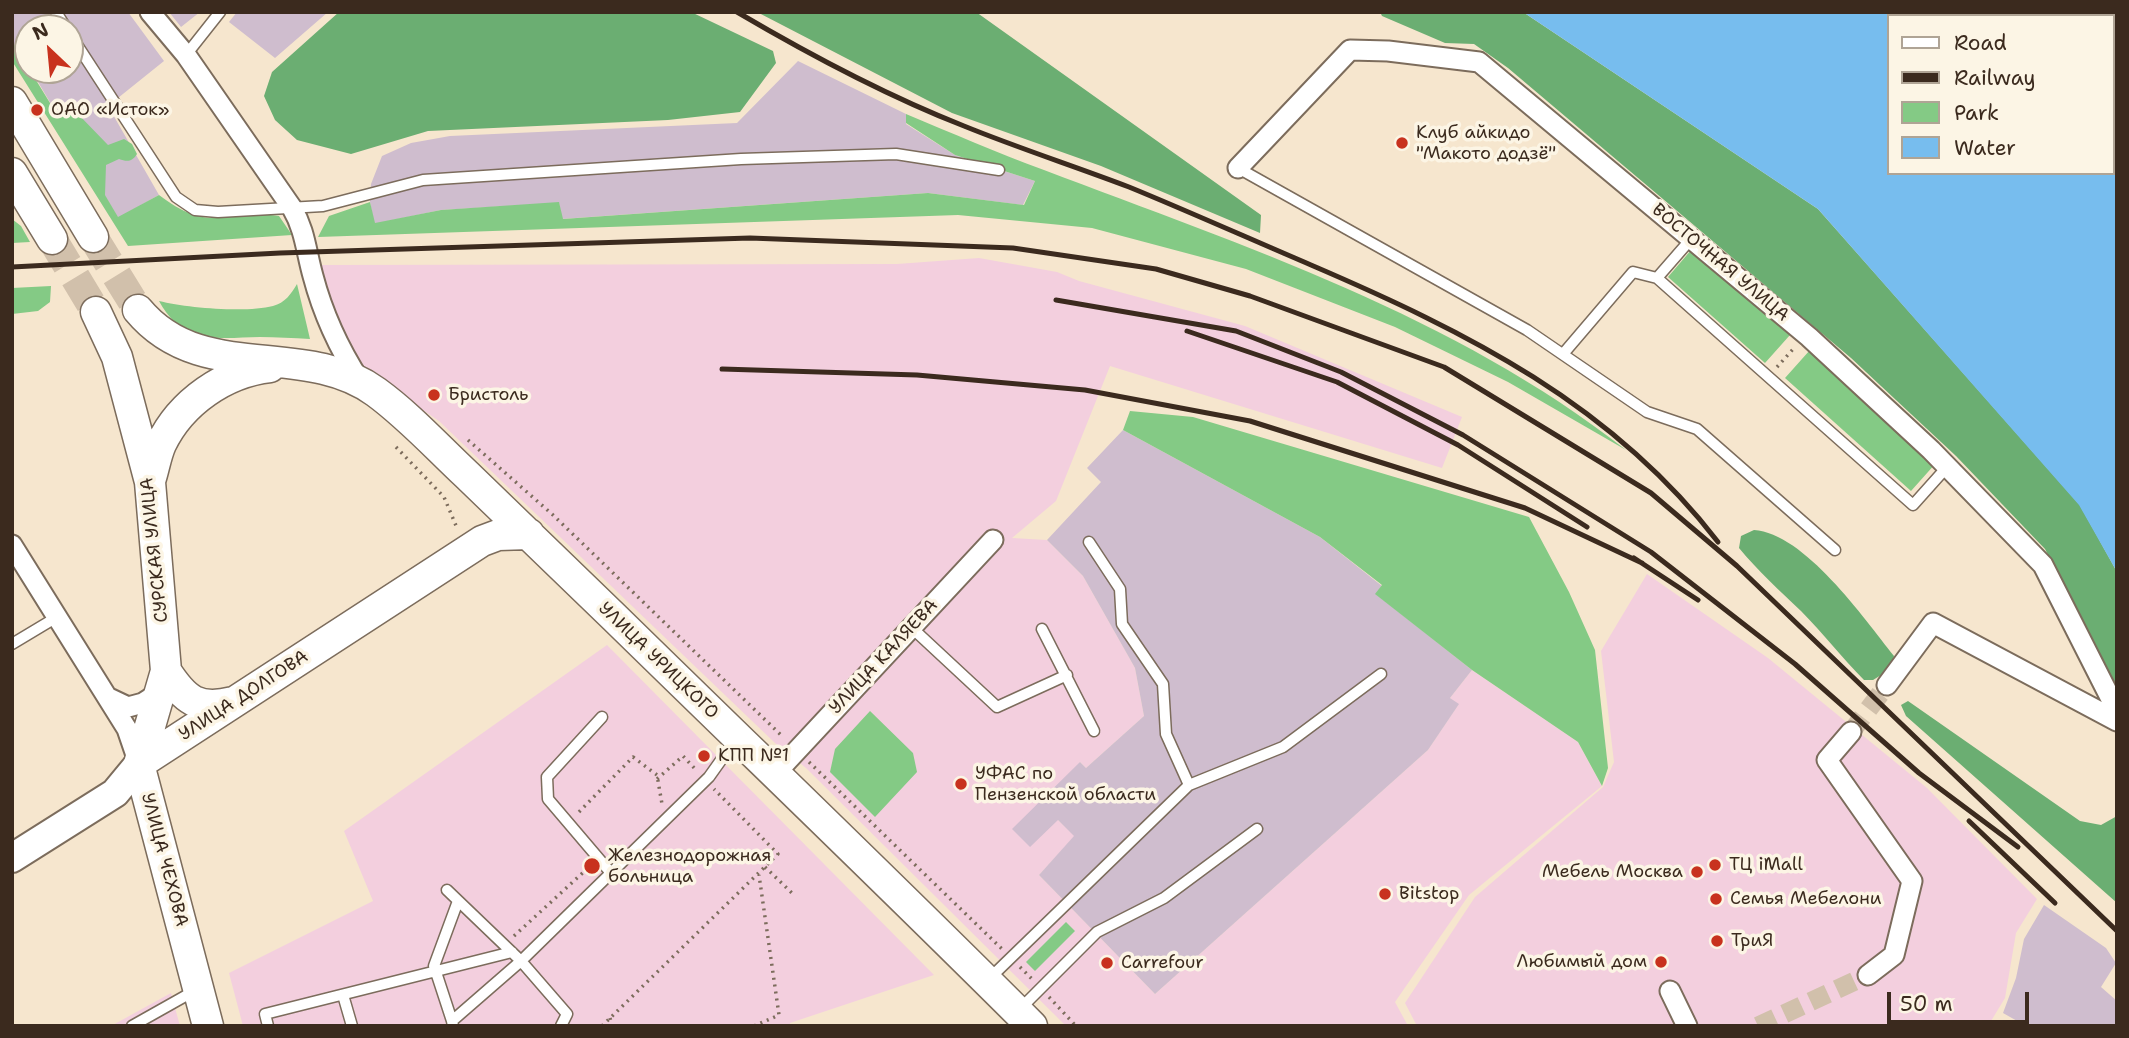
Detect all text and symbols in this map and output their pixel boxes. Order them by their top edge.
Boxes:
north arrow [14,14,84,84]
legend [1888,14,2115,175]
text: N [28,17,53,46]
text: Road [1954,29,2007,57]
text: Railway [1954,64,2036,92]
place label: ОАО «Исток» [51,99,169,121]
text: Park [1954,99,1999,127]
marker: ОАО «Исток» [29,102,45,118]
place label: Клуб айкидо "Макото додзё" [1416,122,1556,164]
text: Water [1954,134,2016,162]
marker: Клуб айкидо "Макото додзё" [1394,135,1410,151]
street label: ВОСТОЧНАЯ УЛИЦА [1647,199,1793,327]
place label: Бристоль [448,384,528,406]
marker: Бристоль [426,387,442,403]
street label: СУРСКАЯ УЛИЦА [137,476,173,624]
street label: УЛИЦА КАЛЯЕВА [825,595,943,719]
street label: УЛИЦА УРИЦКОГО [593,598,723,724]
street label: УЛИЦА ДОЛГОВА [175,646,313,746]
place label: КПП №1 [718,745,789,767]
marker: КПП №1 [696,748,712,764]
place label: УФАС по Пензенской области [975,763,1156,806]
marker: УФАС по Пензенской области [953,776,969,792]
street label: УЛИЦА ЧЕХОВА [136,791,192,929]
place label: Железнодорожная больница [608,845,771,888]
place label: ТЦ iMall [1729,854,1803,876]
marker: Железнодорожная больница [582,856,602,876]
marker: ТЦ iMall [1707,857,1723,873]
place label: Мебель Москва [1542,861,1683,883]
marker: Мебель Москва [1689,864,1705,880]
place label: Bitstop [1399,883,1459,905]
marker: Bitstop [1377,886,1393,902]
place label: Семья Мебелони [1730,888,1882,910]
marker: Семья Мебелони [1708,891,1724,907]
place label: ТриЯ [1731,930,1773,952]
marker: ТриЯ [1709,933,1725,949]
place label: Любимый дом [1517,951,1647,973]
place label: Carrefour [1121,952,1204,974]
marker: Любимый дом [1653,954,1669,970]
marker: Carrefour [1099,955,1115,971]
scale bar [1891,978,2033,1022]
text: 50 m [1900,990,1953,1018]

